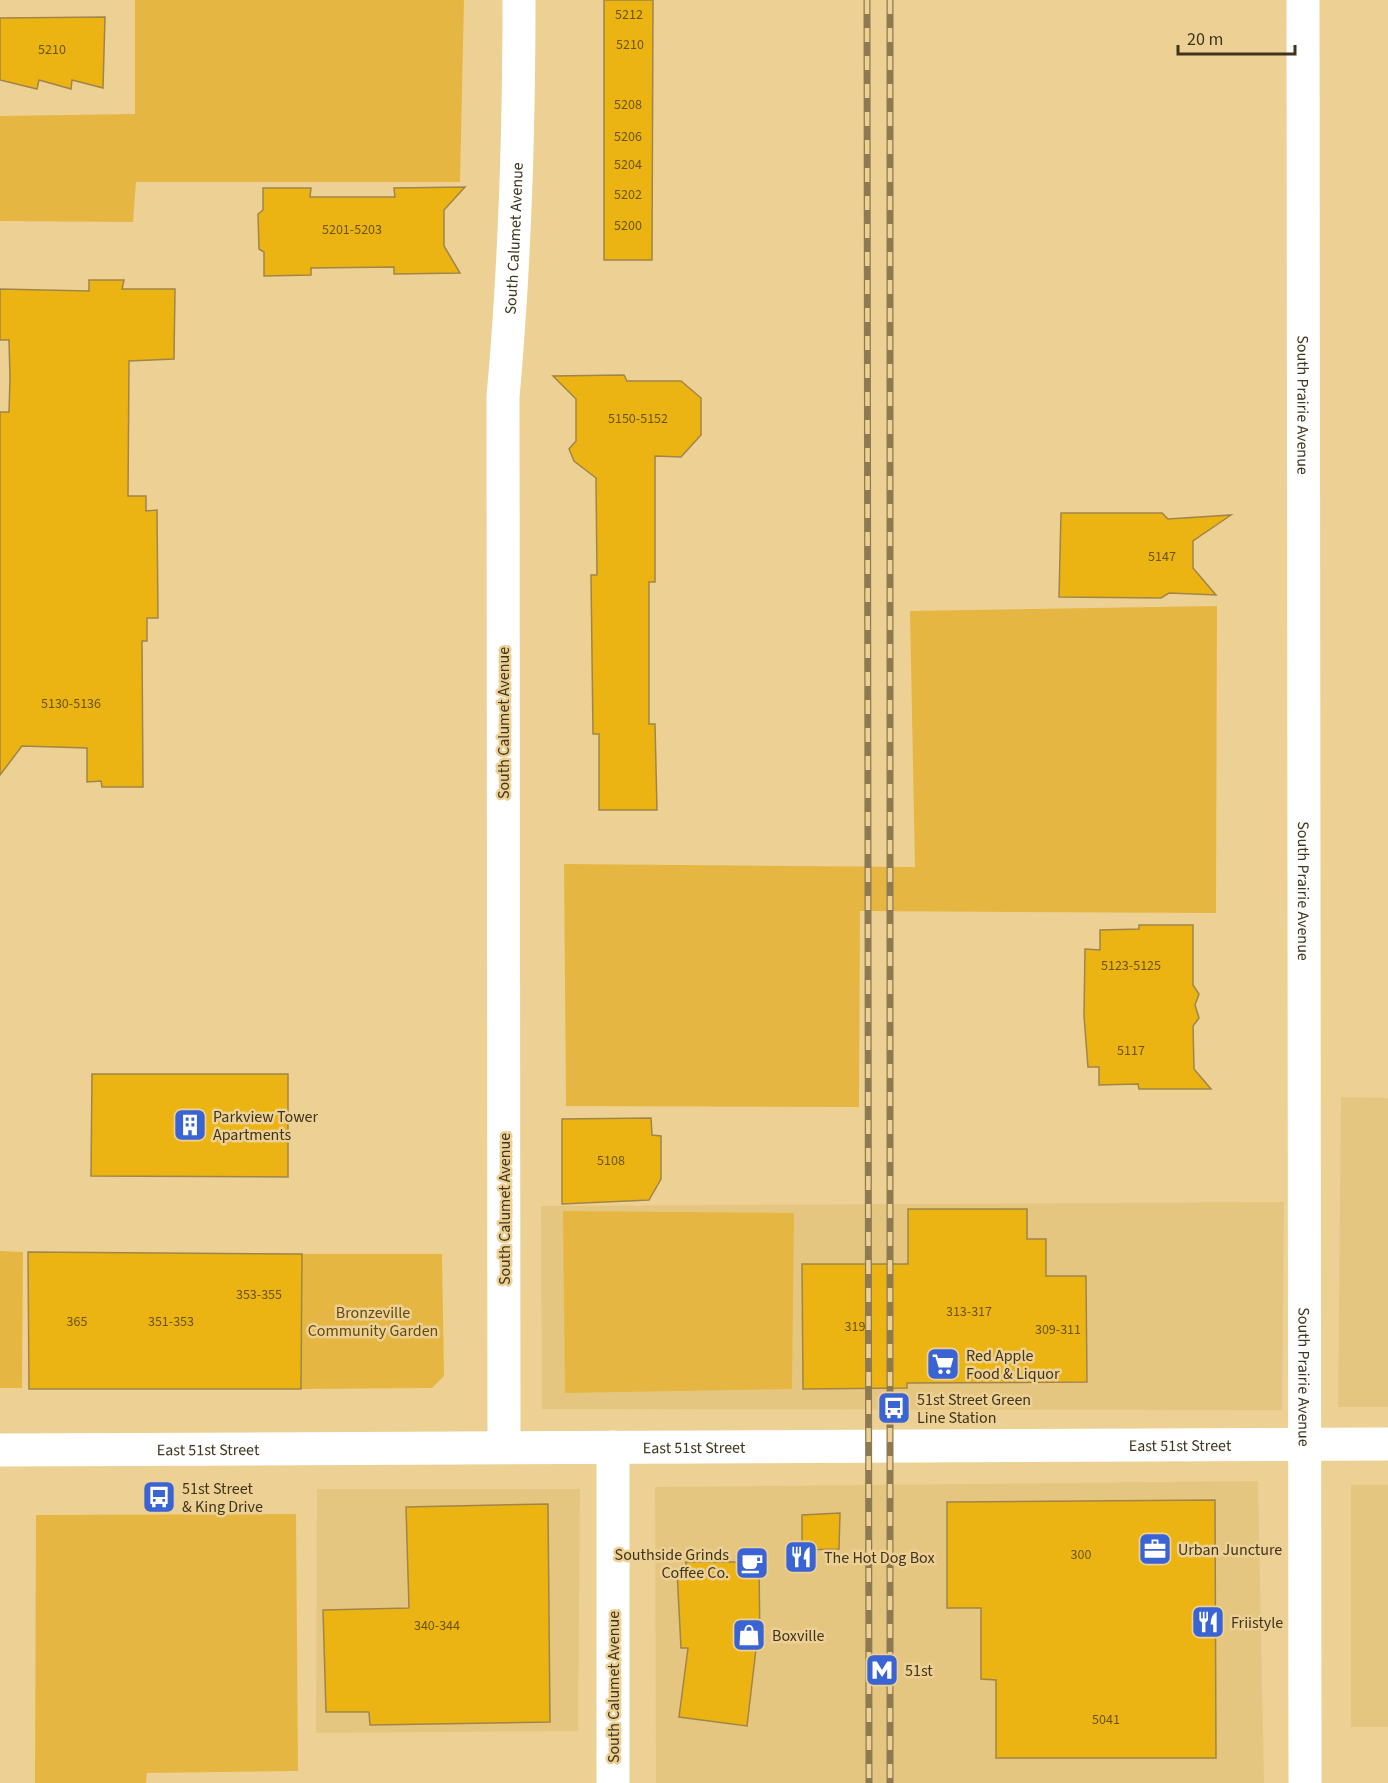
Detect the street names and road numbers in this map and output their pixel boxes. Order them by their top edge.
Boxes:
street label: South Calumet Avenue [499,162,529,315]
street label: South Prairie Avenue [1291,335,1314,475]
street label: South Calumet Avenue [493,647,515,799]
street label: South Prairie Avenue [1292,821,1314,961]
street label: South Calumet Avenue [494,1133,516,1285]
street label: South Prairie Avenue [1292,1307,1315,1447]
street label: East 51st Street [1129,1435,1232,1457]
street label: East 51st Street [643,1437,746,1459]
street label: East 51st Street [157,1439,260,1461]
street label: South Calumet Avenue [603,1611,625,1763]

